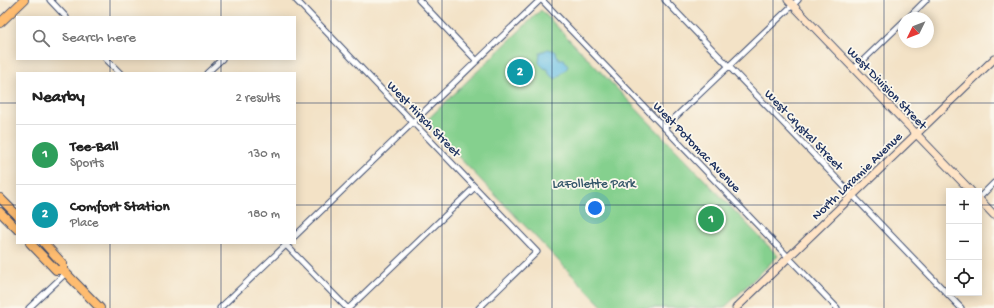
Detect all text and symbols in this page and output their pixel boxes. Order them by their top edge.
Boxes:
north arrow [898,12,934,48]
search box [16,16,296,60]
icon: search [30,27,52,49]
text: Search here [62,29,136,47]
street label: West Division Street [843,44,931,134]
pin: 2 [507,57,533,87]
street label: West Hirsch Street [383,79,464,162]
street label: West Crystal Street [761,87,847,176]
text: Nearby [32,88,85,108]
text: 2 results [235,91,280,106]
street label: West Potomac Avenue [649,99,743,196]
street label: North Laramie Avenue [809,130,906,224]
text: Tee-Ball [70,138,119,156]
text: 1 [42,147,48,162]
text: 130 m [248,147,280,162]
text: Sports [70,156,104,171]
park label: LaFollette Park [552,177,637,192]
map controls [946,188,982,296]
button: + [946,188,982,224]
text: Comfort Station [70,198,170,216]
your location [585,198,605,218]
pin: 1 [698,204,724,234]
text: 2 [42,207,48,222]
text: 180 m [248,207,280,222]
text: Place [70,216,98,231]
button: − [946,224,982,260]
button: locate [946,260,982,296]

